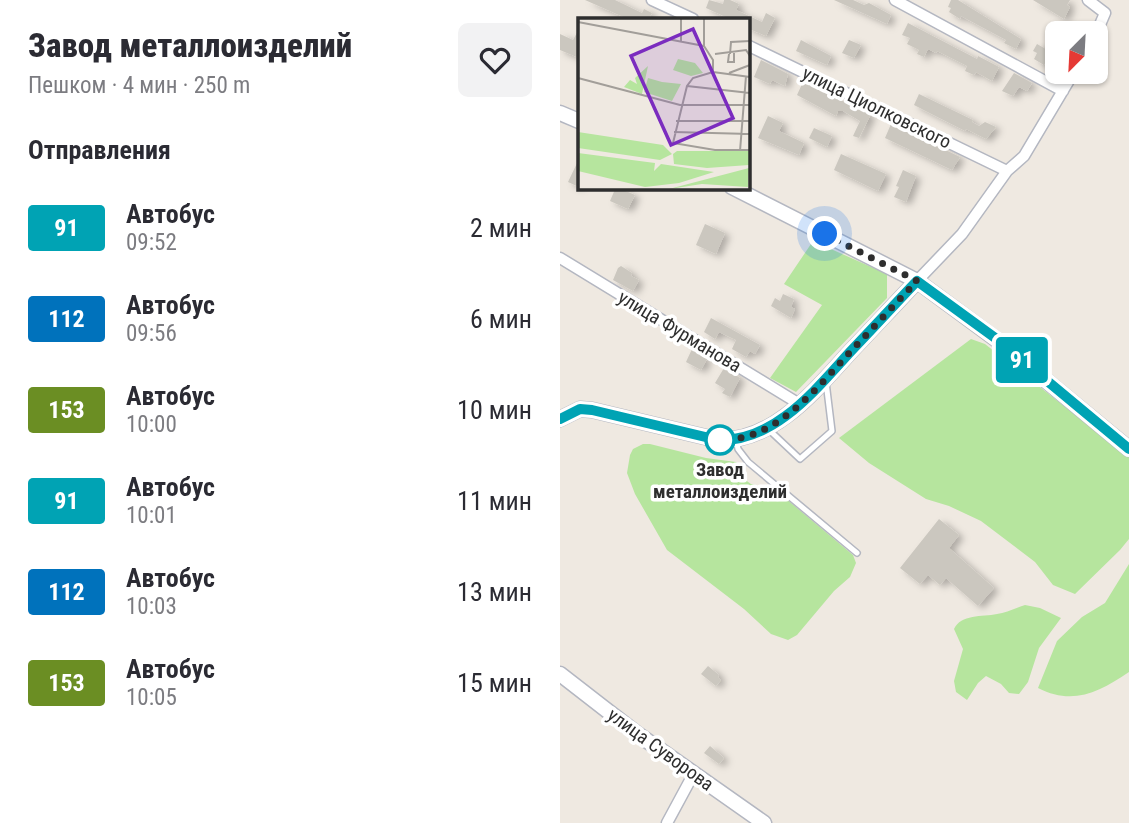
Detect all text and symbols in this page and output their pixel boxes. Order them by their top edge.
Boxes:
inset map [578,18,749,189]
north arrow [1045,21,1108,84]
map controls [1045,21,1108,84]
button: heart [458,23,532,97]
text: Завод металлоизделий [28,26,352,65]
street label: улица Циолковского [799,61,955,154]
text: Пешком · 4 мин · 250 m [28,72,250,99]
text: Отправления [28,135,171,165]
text: Автобус [126,199,215,229]
text: 2 мин [470,213,532,243]
text: 91 [54,214,79,242]
your location [807,216,842,251]
text: 09:52 [126,229,177,256]
street label: улица Фурманова [614,286,746,377]
text: Автобус [126,290,215,320]
text: 6 мин [470,304,532,334]
text: 112 [48,305,85,333]
text: 09:56 [126,320,177,347]
line badge: 91 [990,337,1054,383]
text: 91 [1010,346,1034,374]
text: Автобус [126,381,215,411]
text: 10 мин [457,395,532,425]
text: 153 [48,396,85,424]
text: 10:00 [126,411,177,438]
marker: Завод металлоизделий [705,425,735,455]
place label: Завод металлоизделий [653,458,787,503]
text: Автобус [126,472,215,502]
text: 11 мин [457,486,532,516]
text: 91 [54,487,79,515]
text: 10:01 [126,502,177,529]
text: Автобус [126,563,215,593]
text: 13 мин [457,577,532,607]
text: 112 [48,578,85,606]
text: 10:03 [126,593,177,620]
text: Автобус [126,654,215,684]
text: 15 мин [457,668,532,698]
text: 153 [48,669,85,697]
text: 10:05 [126,684,177,711]
street label: улица Суворова [603,703,718,796]

